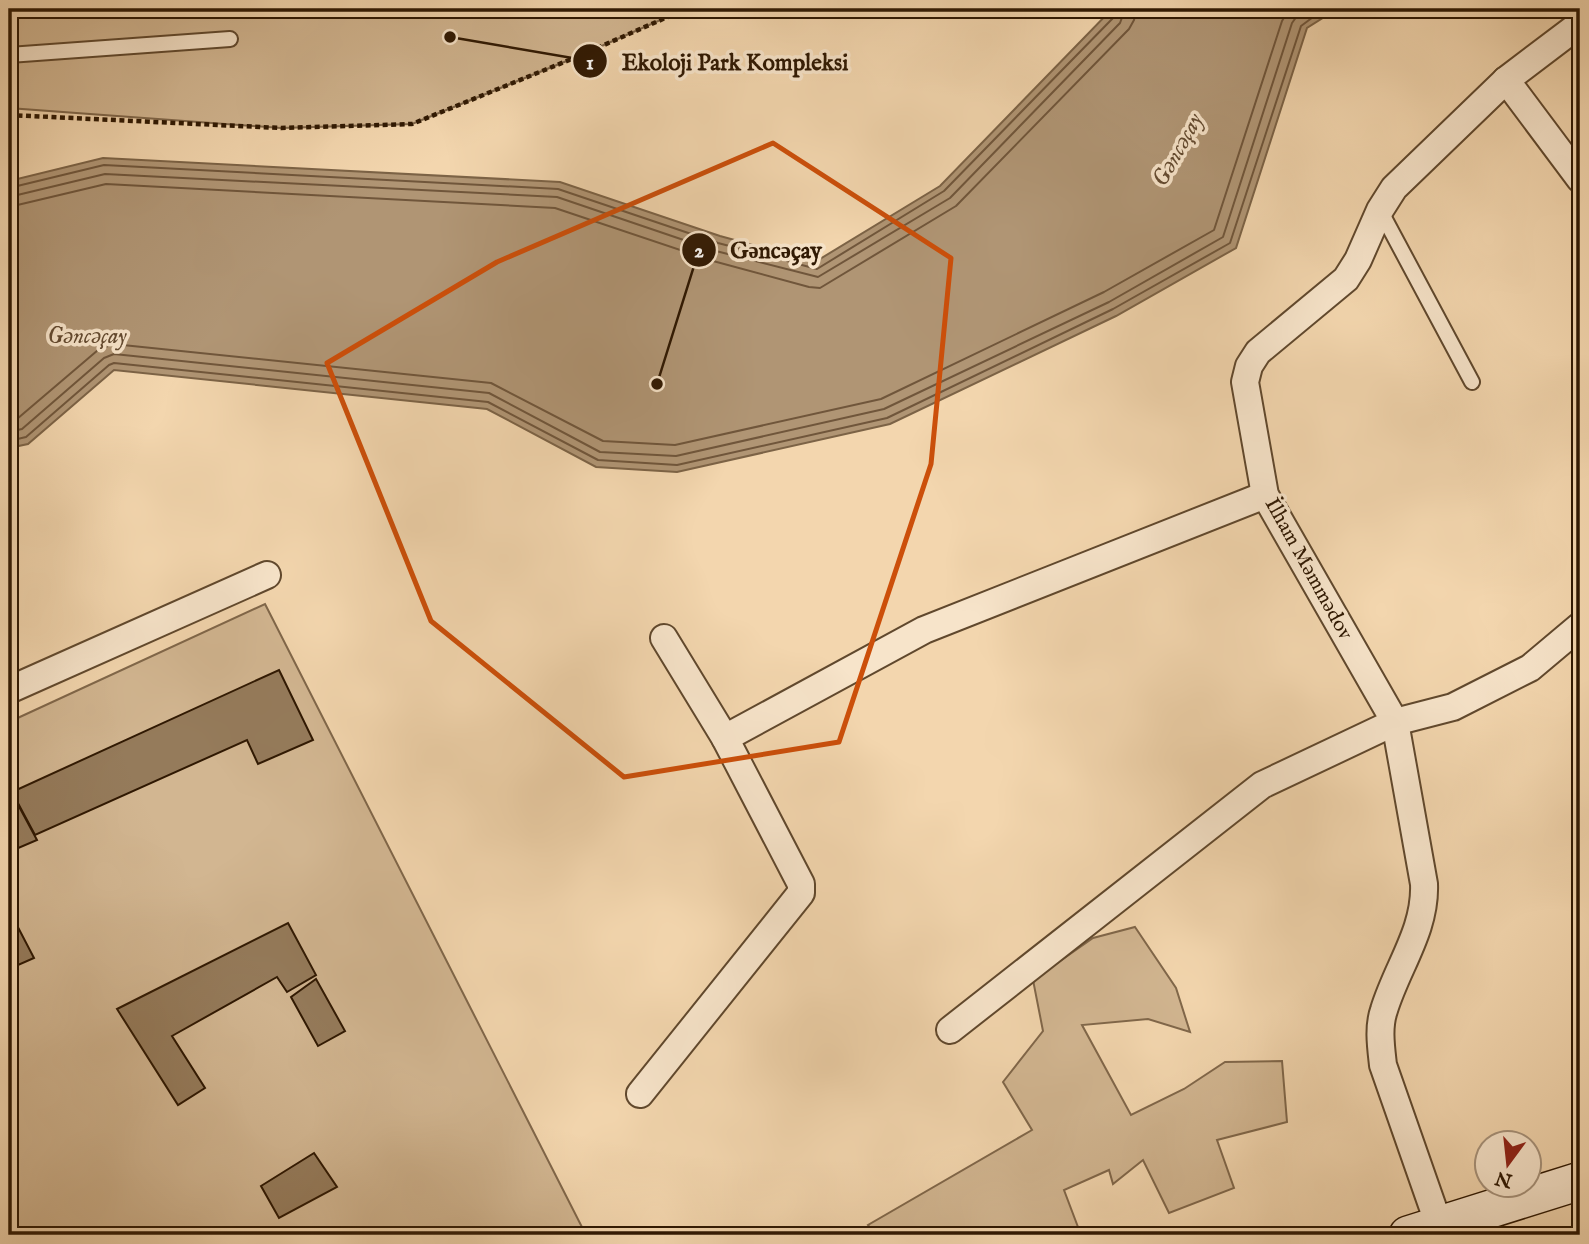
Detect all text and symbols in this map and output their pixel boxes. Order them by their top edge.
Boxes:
callout: Ekoloji Park Kompleksi [572,39,862,83]
text: Ekoloji Park Kompleksi [622,49,848,78]
text: 1 [586,50,594,77]
water label: Gəncəçay [1146,108,1210,192]
callout: Gəncəçay [681,228,836,272]
text: Gəncəçay [730,237,823,266]
text: 2 [694,238,704,265]
water label: Gəncəçay [47,322,127,351]
street label: İlham Məmmədov [1258,493,1359,645]
north arrow [1474,1128,1544,1198]
text: N [1493,1165,1516,1192]

